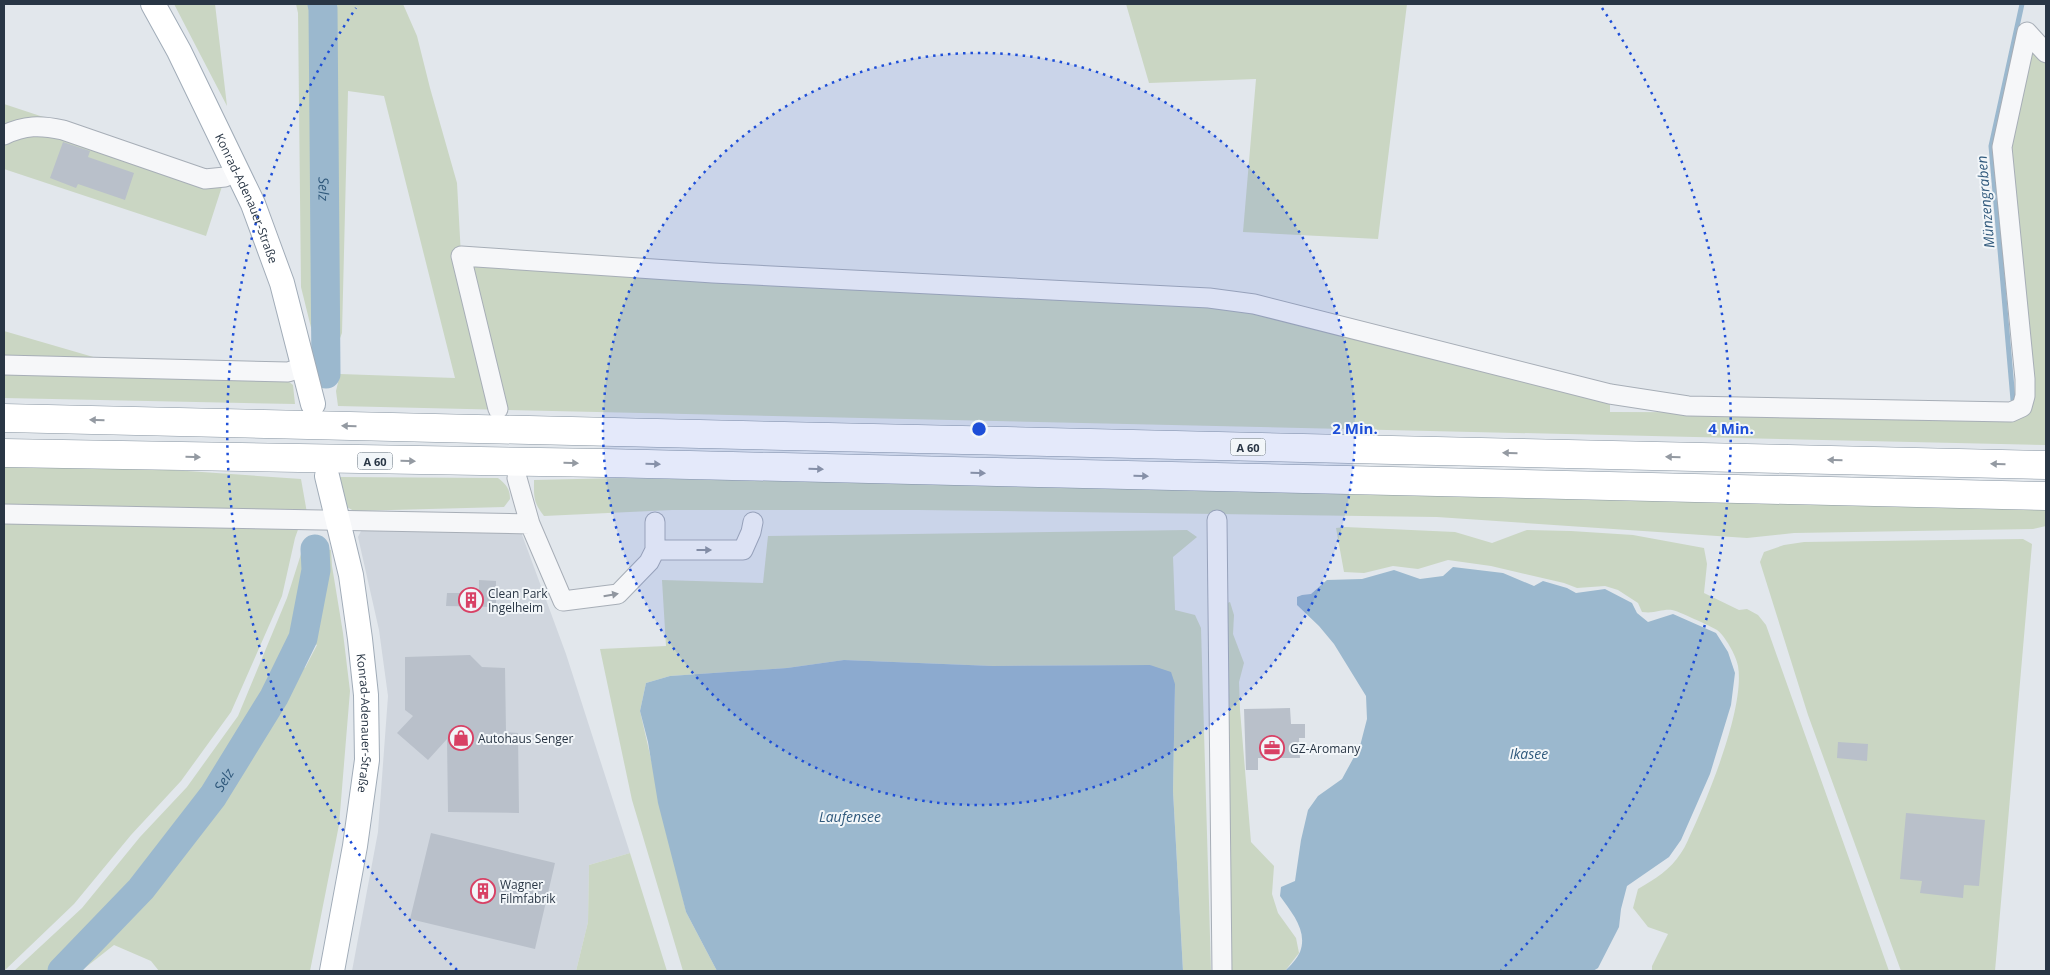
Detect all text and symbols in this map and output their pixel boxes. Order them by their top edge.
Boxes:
street label: Konrad-Adenauer-Straße [212,130,283,266]
water label: Münzengraben [1971,155,1999,249]
water label: Selz [315,177,334,202]
one-way arrow [89,416,105,424]
text: 2 Min. [1332,418,1378,438]
text: 4 Min. [1708,418,1754,438]
centre of rings [970,420,988,438]
one-way arrow [341,421,357,429]
road number: A 60 [1230,438,1266,456]
one-way arrow [1502,449,1518,457]
road number: A 60 [358,452,392,470]
one-way arrow [1664,452,1680,460]
one-way arrow [185,453,201,461]
one-way arrow [1827,456,1843,464]
one-way arrow [400,457,416,465]
one-way arrow [563,459,579,467]
one-way arrow [1989,460,2005,468]
one-way arrow [646,461,662,469]
one-way arrow [808,465,824,473]
one-way arrow [971,469,987,477]
one-way arrow [1133,472,1149,480]
one-way arrow [696,546,712,554]
place label: Clean Park Ingelheim [488,585,548,616]
building icon: Clean Park Ingelheim [458,587,484,613]
one-way arrow [603,590,619,598]
street label: Konrad-Adenauer-Straße [353,652,376,794]
shop icon: Autohaus Senger [448,725,474,751]
place label: Autohaus Senger [478,730,574,747]
office icon: GZ-Aromany [1259,735,1285,761]
place label: GZ-Aromany [1290,740,1361,757]
water label: Ikasee [1510,744,1548,763]
water label: Selz [209,764,238,794]
water label: Laufensee [819,807,881,826]
place label: Wagner Filmfabrik [500,876,556,907]
building icon: Wagner Filmfabrik [470,878,496,904]

